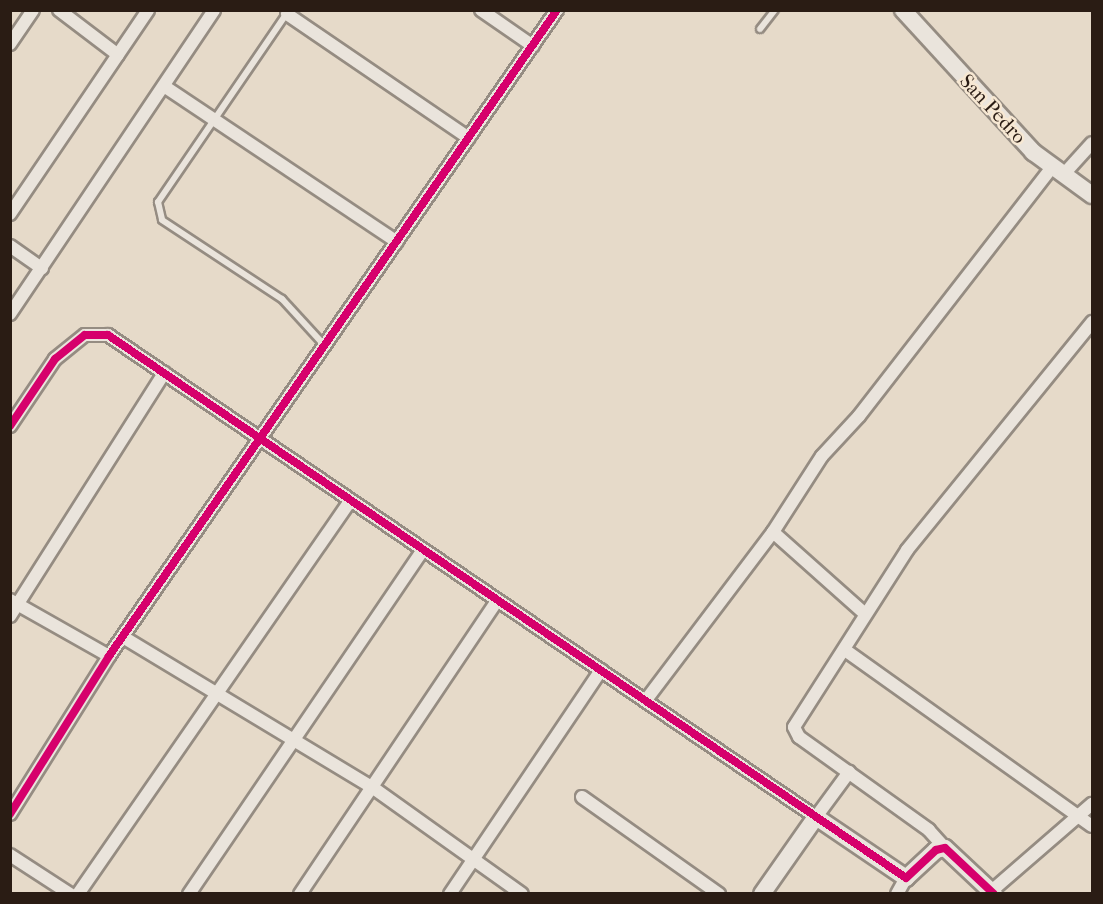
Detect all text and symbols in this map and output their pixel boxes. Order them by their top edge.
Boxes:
street label: San Pedro [955,69,1031,149]

